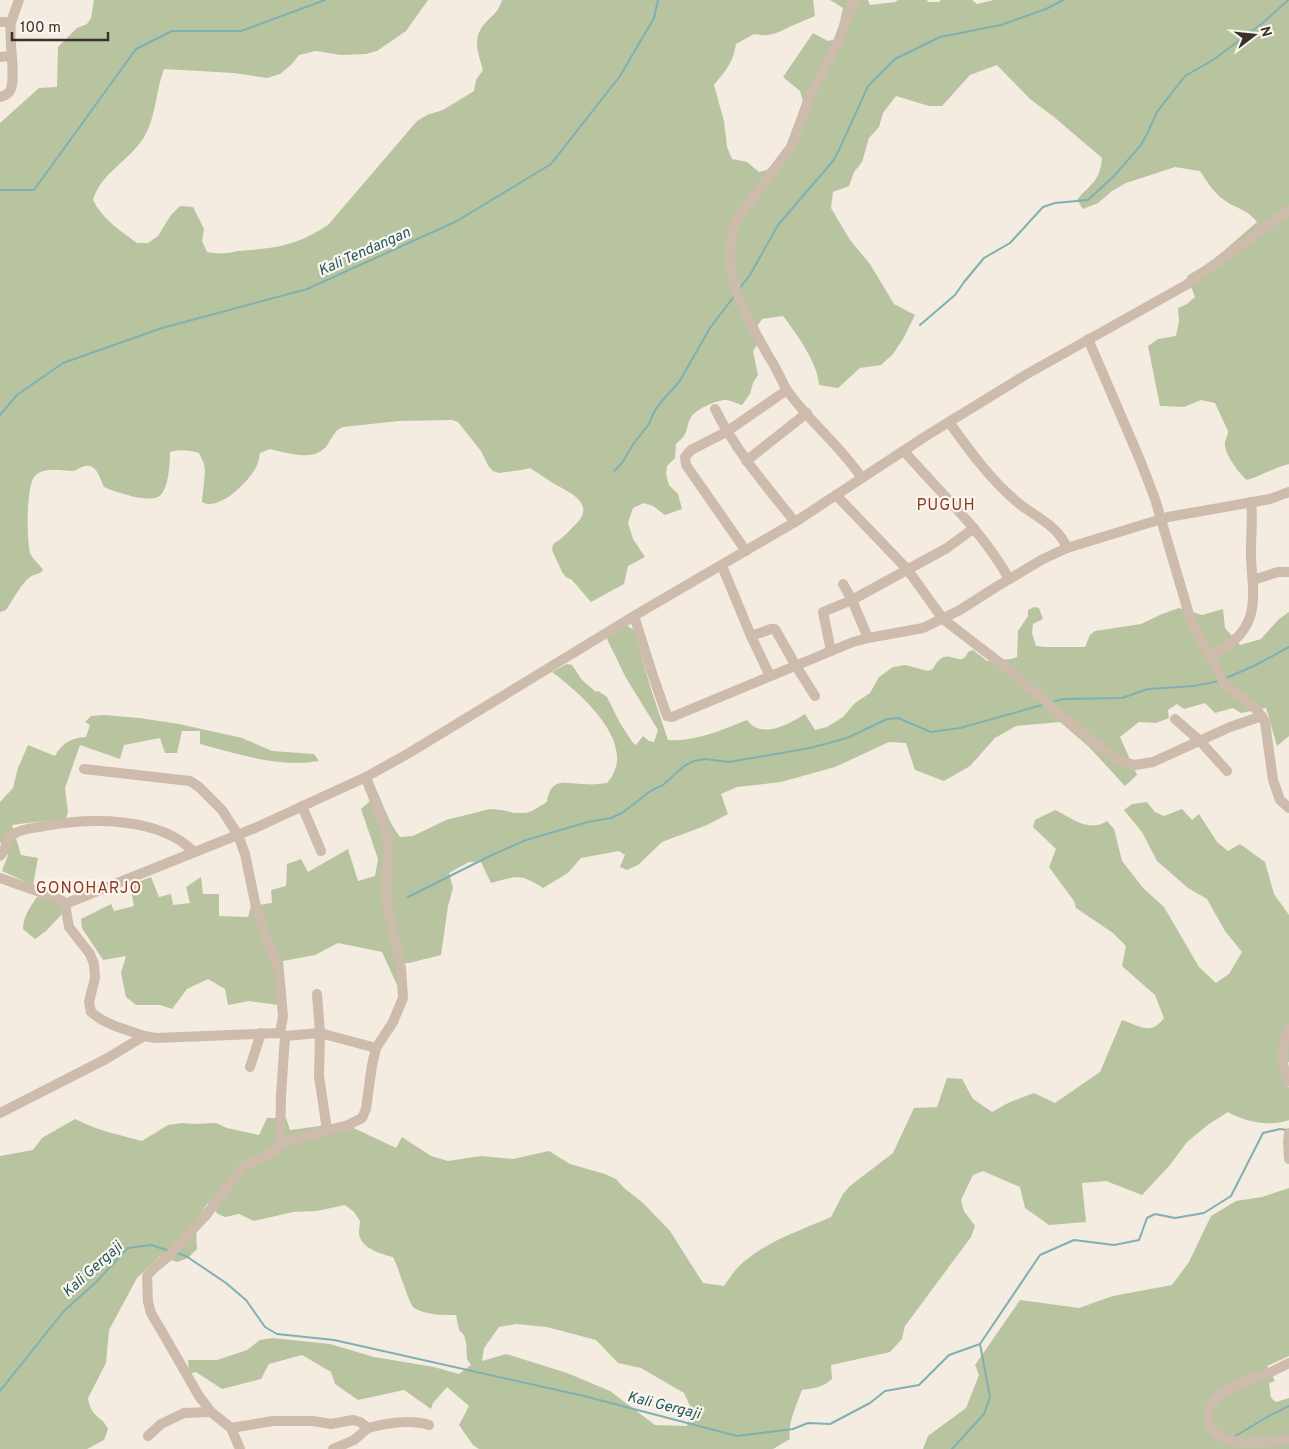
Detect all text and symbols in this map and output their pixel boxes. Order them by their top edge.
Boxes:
scale bar [12,10,109,42]
north arrow [1229,10,1279,60]
text: 100 m [20,19,61,38]
text: N [1255,25,1275,39]
water label: Kali Tendangan [316,224,414,281]
district label: PUGUH [916,496,976,516]
district label: GONOHARJO [36,879,142,899]
water label: Kali Gergaji [59,1237,128,1302]
water label: Kali Gergaji [625,1388,703,1425]

